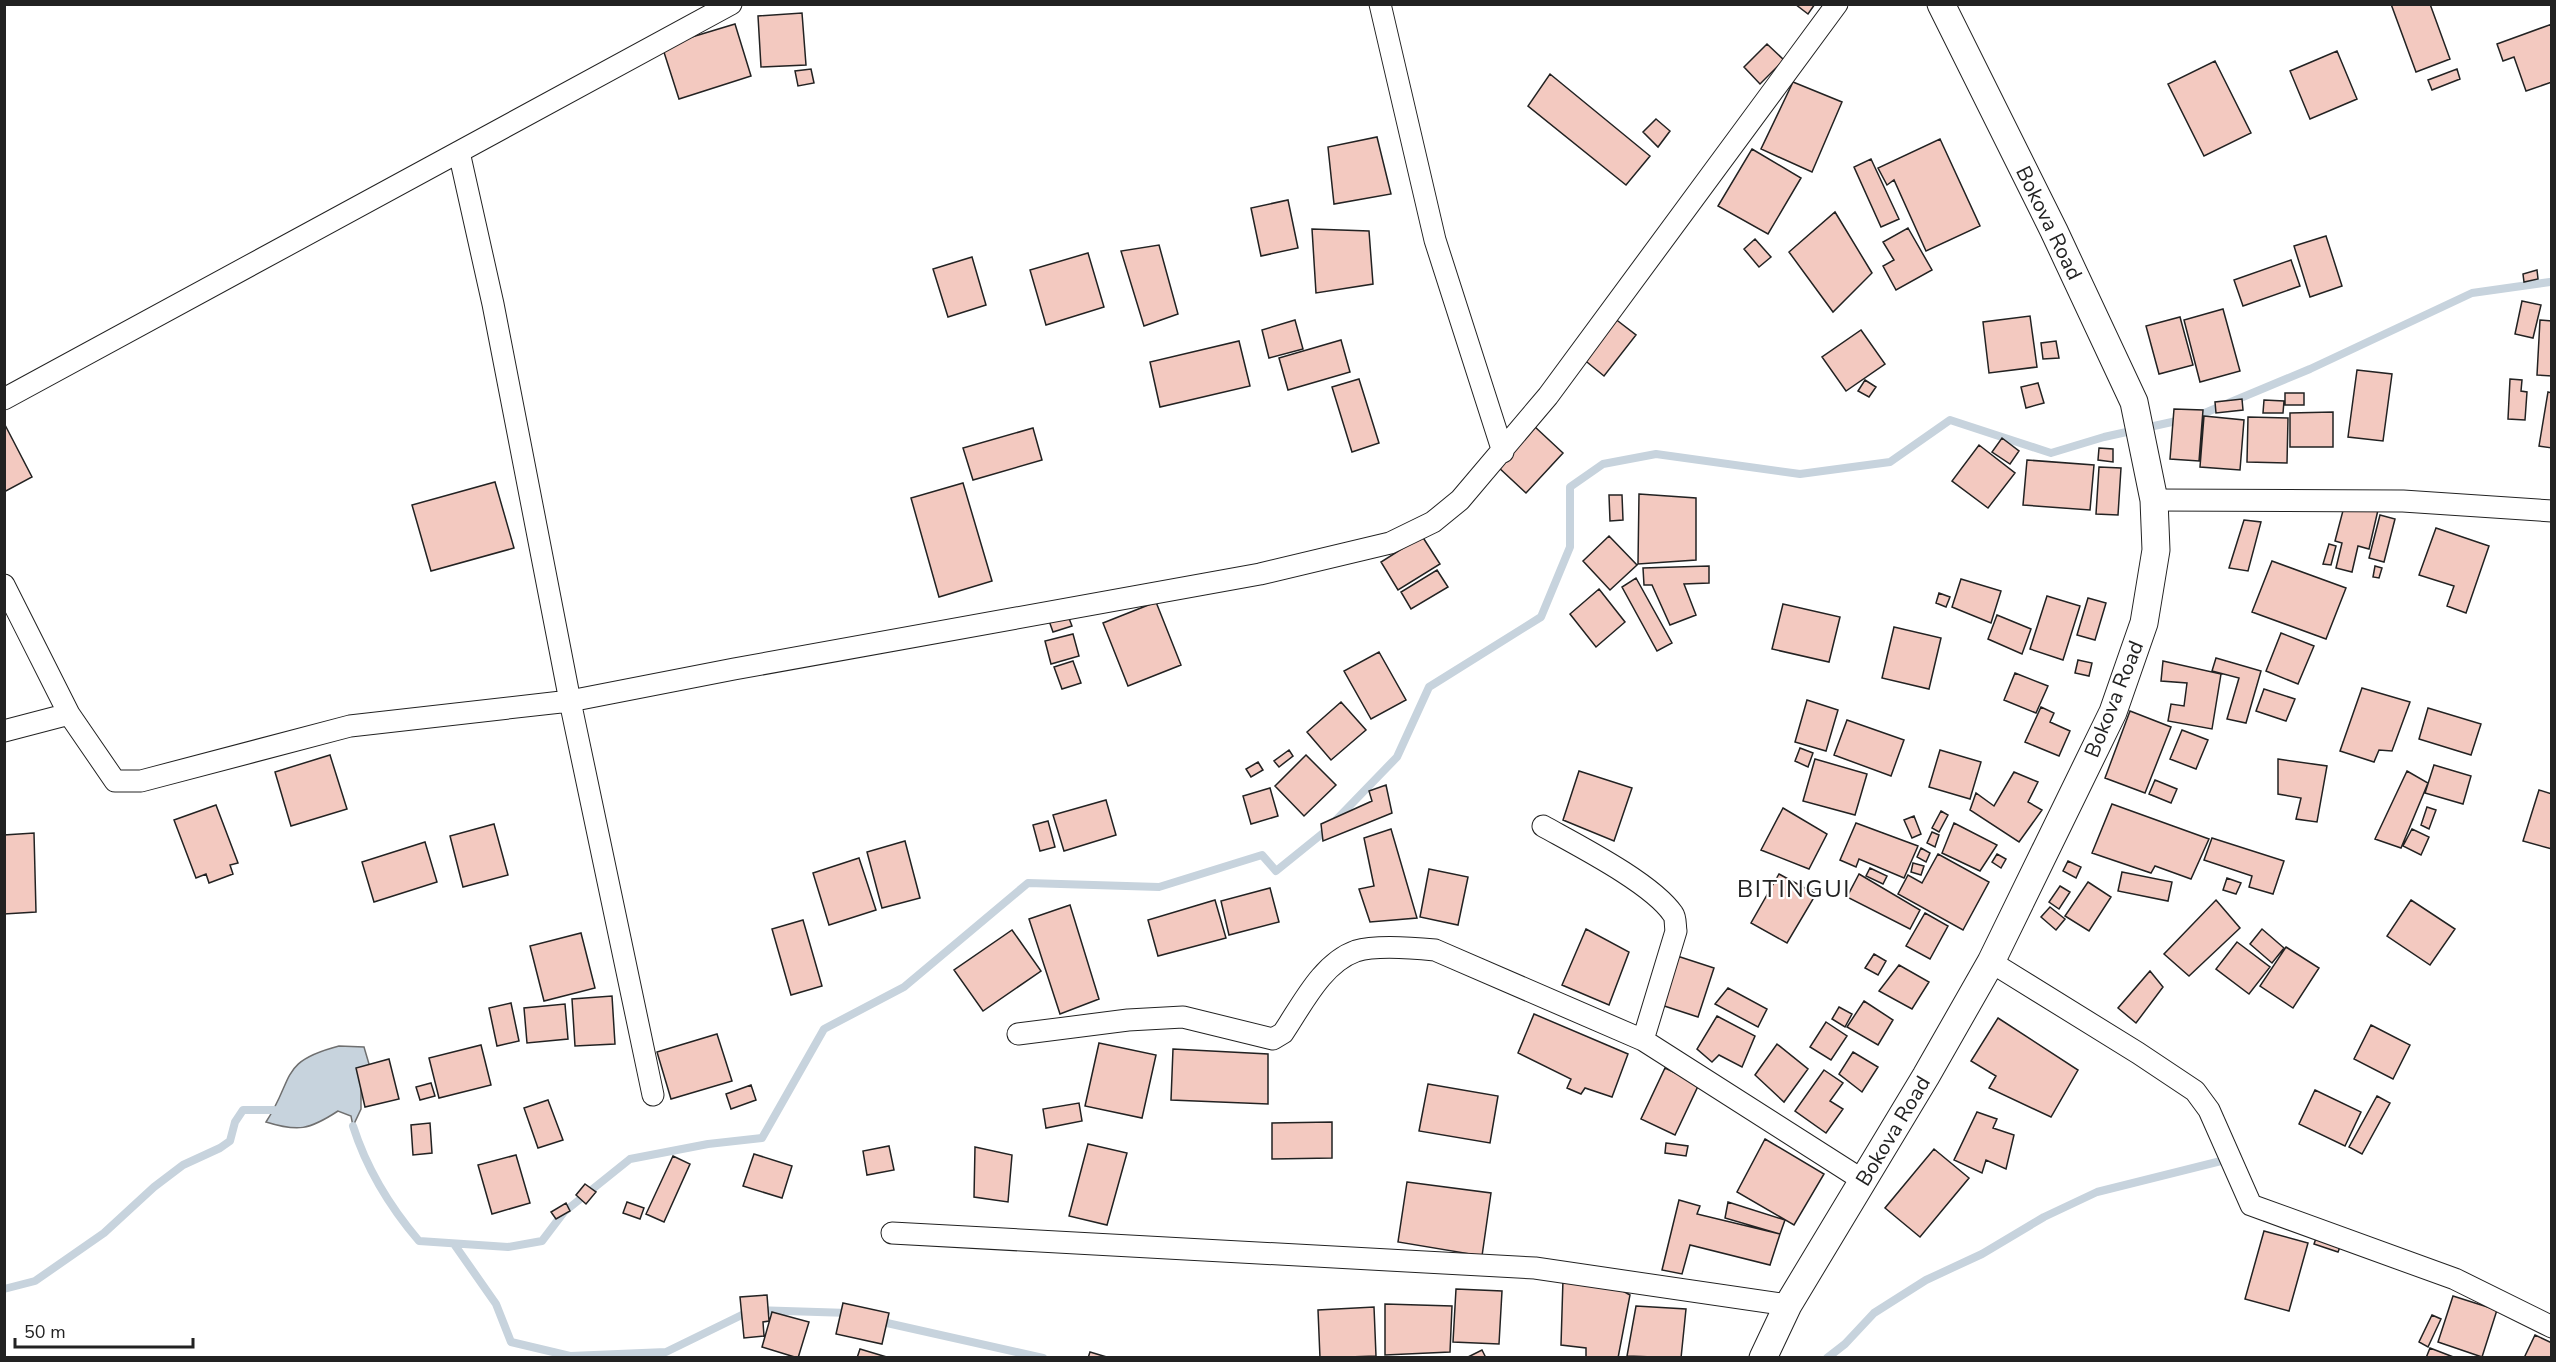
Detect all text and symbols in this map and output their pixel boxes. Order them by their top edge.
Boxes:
street label: Bokova Road [2009,161,2089,285]
street label: Bokova Road [2078,636,2150,762]
district label: BITINGUI [1737,873,1851,905]
street label: Bokova Road [1849,1071,1937,1191]
scale bar [15,1311,194,1349]
text: 50 m [24,1320,66,1344]

